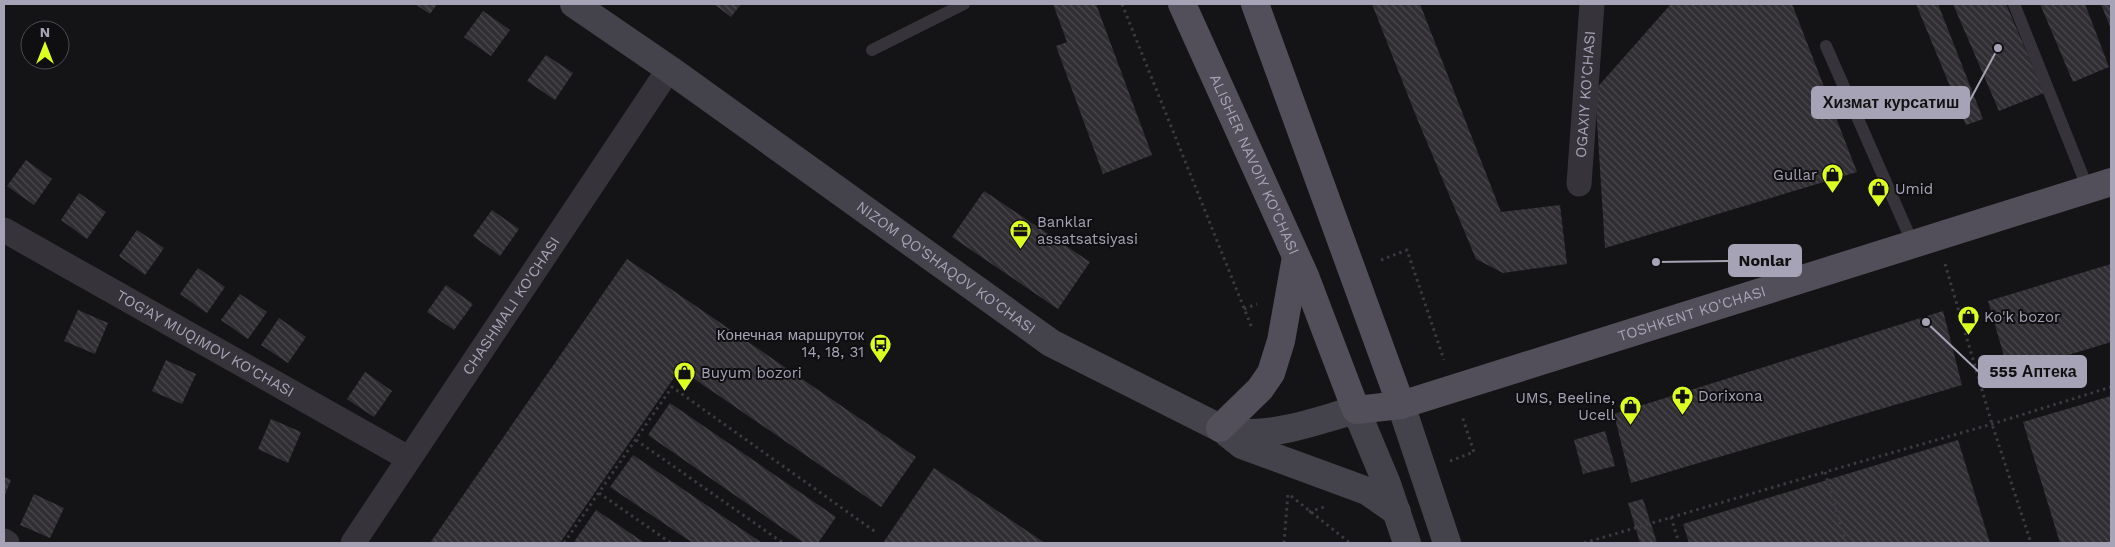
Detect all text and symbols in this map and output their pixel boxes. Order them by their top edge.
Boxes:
north arrow [20,20,70,70]
text: N [40,24,50,40]
street label: OGAXIY KO'CHASI [1572,30,1599,159]
street label: ALISHER NAVOIY KO'CHASI [1206,71,1303,257]
callout: Хизмат курсатиш [1812,87,1969,118]
text: Хизмат курсатиш [1823,93,1959,112]
shop icon: Gullar [1821,163,1845,194]
place label: Gullar [1773,166,1817,184]
shop icon: Umid [1867,177,1891,208]
place label: Umid [1895,180,1933,198]
street label: NIZOM QO'SHAQOV KO'CHASI [853,197,1039,338]
place label: Banklar assatsatsiyasi [1037,213,1138,248]
office icon: Banklar assatsatsiyasi [1009,219,1033,250]
street label: CHASHMALI KO'CHASI [459,233,564,378]
callout: Nonlar [1729,245,1801,276]
text: Nonlar [1739,251,1792,270]
street label: TOSHKENT KO'CHASI [1616,282,1768,345]
street label: TOG'AY MUQIMOV KO'CHASI [113,286,297,401]
shop icon: Ko'k bozor [1956,305,1980,336]
place label: Ko'k bozor [1984,308,2060,326]
place label: Конечная маршруток 14, 18, 31 [717,326,864,361]
bus stop icon: Конечная маршруток 14, 18, 31 [868,332,892,363]
callout: 555 Аптека [1979,356,2086,387]
shop icon: Buyum bozori [673,361,697,392]
text: 555 Аптека [1989,362,2077,381]
place label: Buyum bozori [701,364,802,382]
pharmacy icon: Dorixona [1670,384,1694,415]
place label: Dorixona [1698,387,1763,405]
place label: UMS, Beeline, Ucell [1515,389,1615,424]
shop icon: UMS, Beeline, Ucell [1619,395,1643,426]

